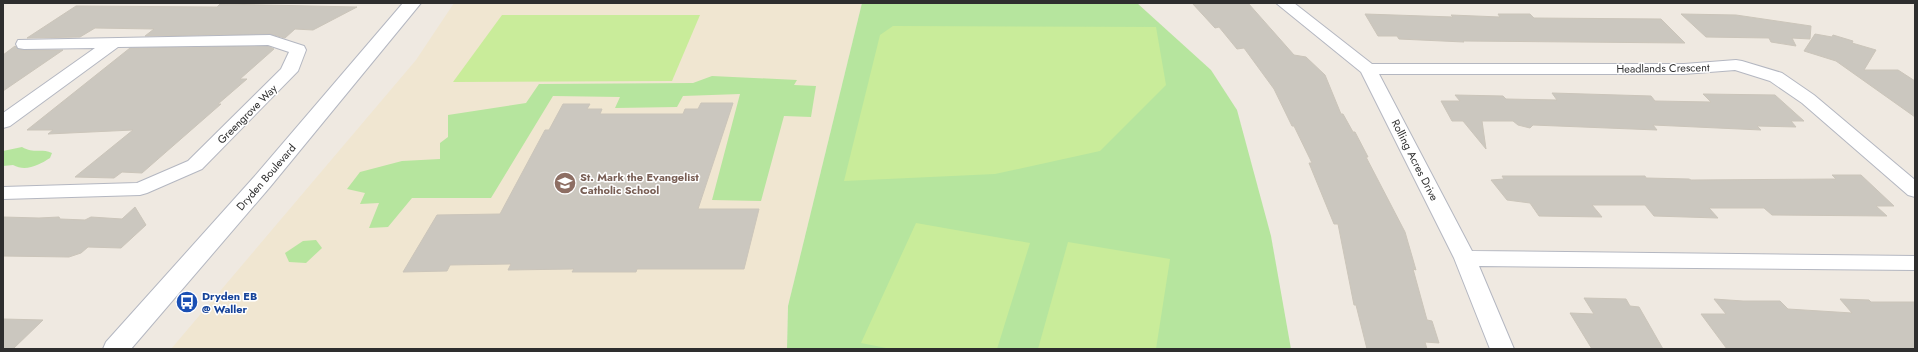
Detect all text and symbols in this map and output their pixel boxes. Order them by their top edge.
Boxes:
street label: Headlands Crescent [1616,59,1710,77]
street label: Greengrove Way [214,80,281,147]
street label: Rolling Acres Drive [1388,117,1443,204]
street label: Dryden Boulevard [233,140,299,214]
place label: St. Mark the Evangelist Catholic School [580,169,699,198]
school or university icon: St. Mark the Evangelist Catholic School [552,170,578,196]
place label: Dryden EB @ Waller [202,288,257,317]
bus stop icon: Dryden EB @ Waller [174,289,200,315]

